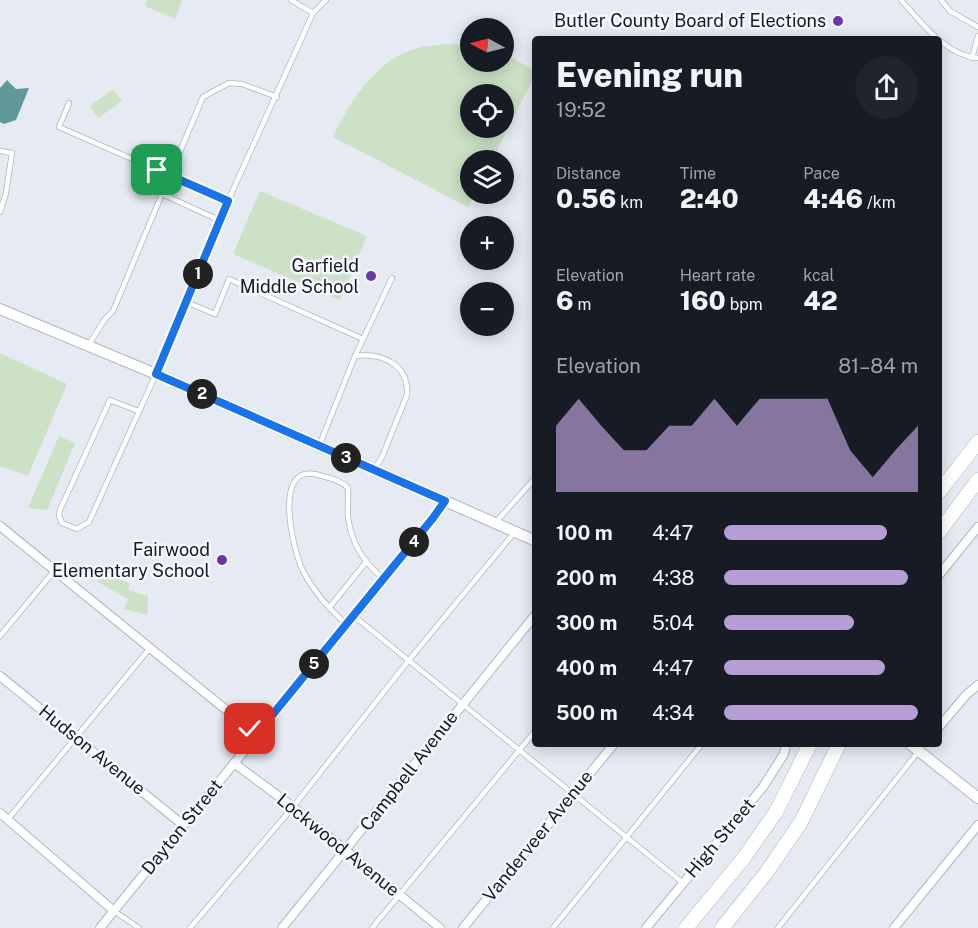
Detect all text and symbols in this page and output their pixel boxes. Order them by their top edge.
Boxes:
place label: Butler County Board of Elections [554,10,826,31]
marker: Butler County Board of Elections [831,14,845,28]
north arrow [460,18,514,72]
map controls [460,18,514,336]
text: Evening run [556,56,743,94]
button: share [855,56,918,119]
button: locate [460,84,514,138]
text: 19:52 [556,98,606,122]
pin [131,144,182,195]
button: layers [460,150,514,204]
icon: arrive [140,153,173,186]
text: Distance [556,164,621,183]
text: Time [680,164,716,183]
text: Pace [803,164,840,183]
text: 0.56 [556,183,616,214]
text: 2:40 [680,183,739,214]
text: 4:46 [803,183,863,214]
text: km [616,193,643,212]
text: /km [863,193,896,212]
button: + [460,216,514,270]
place label: Garfield Middle School [240,255,359,297]
pin: 1 [183,259,213,289]
text: 1 [195,264,201,283]
text: Elevation [556,266,624,285]
text: Heart rate [680,266,755,285]
text: kcal [803,266,834,285]
marker: Garfield Middle School [364,269,378,283]
button: − [460,282,514,336]
text: 6 [556,285,574,316]
text: 160 [680,285,726,316]
text: 42 [803,285,838,316]
text: m [574,295,591,314]
text: bpm [726,295,763,314]
text: Elevation [556,354,641,378]
text: 81–84 m [838,354,918,378]
pin: 2 [187,379,217,409]
text: 2 [197,384,207,403]
pin: 3 [331,443,361,473]
text: 3 [341,448,351,467]
text: 100 m [556,521,613,545]
text: 4:47 [652,521,694,545]
pin: 4 [399,527,429,557]
text: 4 [409,532,419,551]
place label: Fairwood Elementary School [52,539,210,581]
marker: Fairwood Elementary School [215,553,229,567]
text: 200 m [556,566,617,590]
text: 4:38 [652,566,695,590]
text: 300 m [556,611,617,635]
text: 5:04 [652,611,694,635]
pin: 5 [299,649,329,679]
text: 5 [309,654,319,673]
text: 400 m [556,656,617,680]
text: 4:47 [652,656,694,680]
street label: Hudson Avenue [35,700,150,799]
text: 500 m [556,701,618,725]
text: 4:34 [652,701,694,725]
pin [224,703,275,754]
street label: Campbell Avenue [355,707,462,835]
icon: check [233,712,266,745]
street label: Vanderveer Avenue [478,766,597,905]
street label: Dayton Street [137,775,226,878]
street label: Lockwood Avenue [273,789,404,900]
street label: High Street [680,794,759,881]

